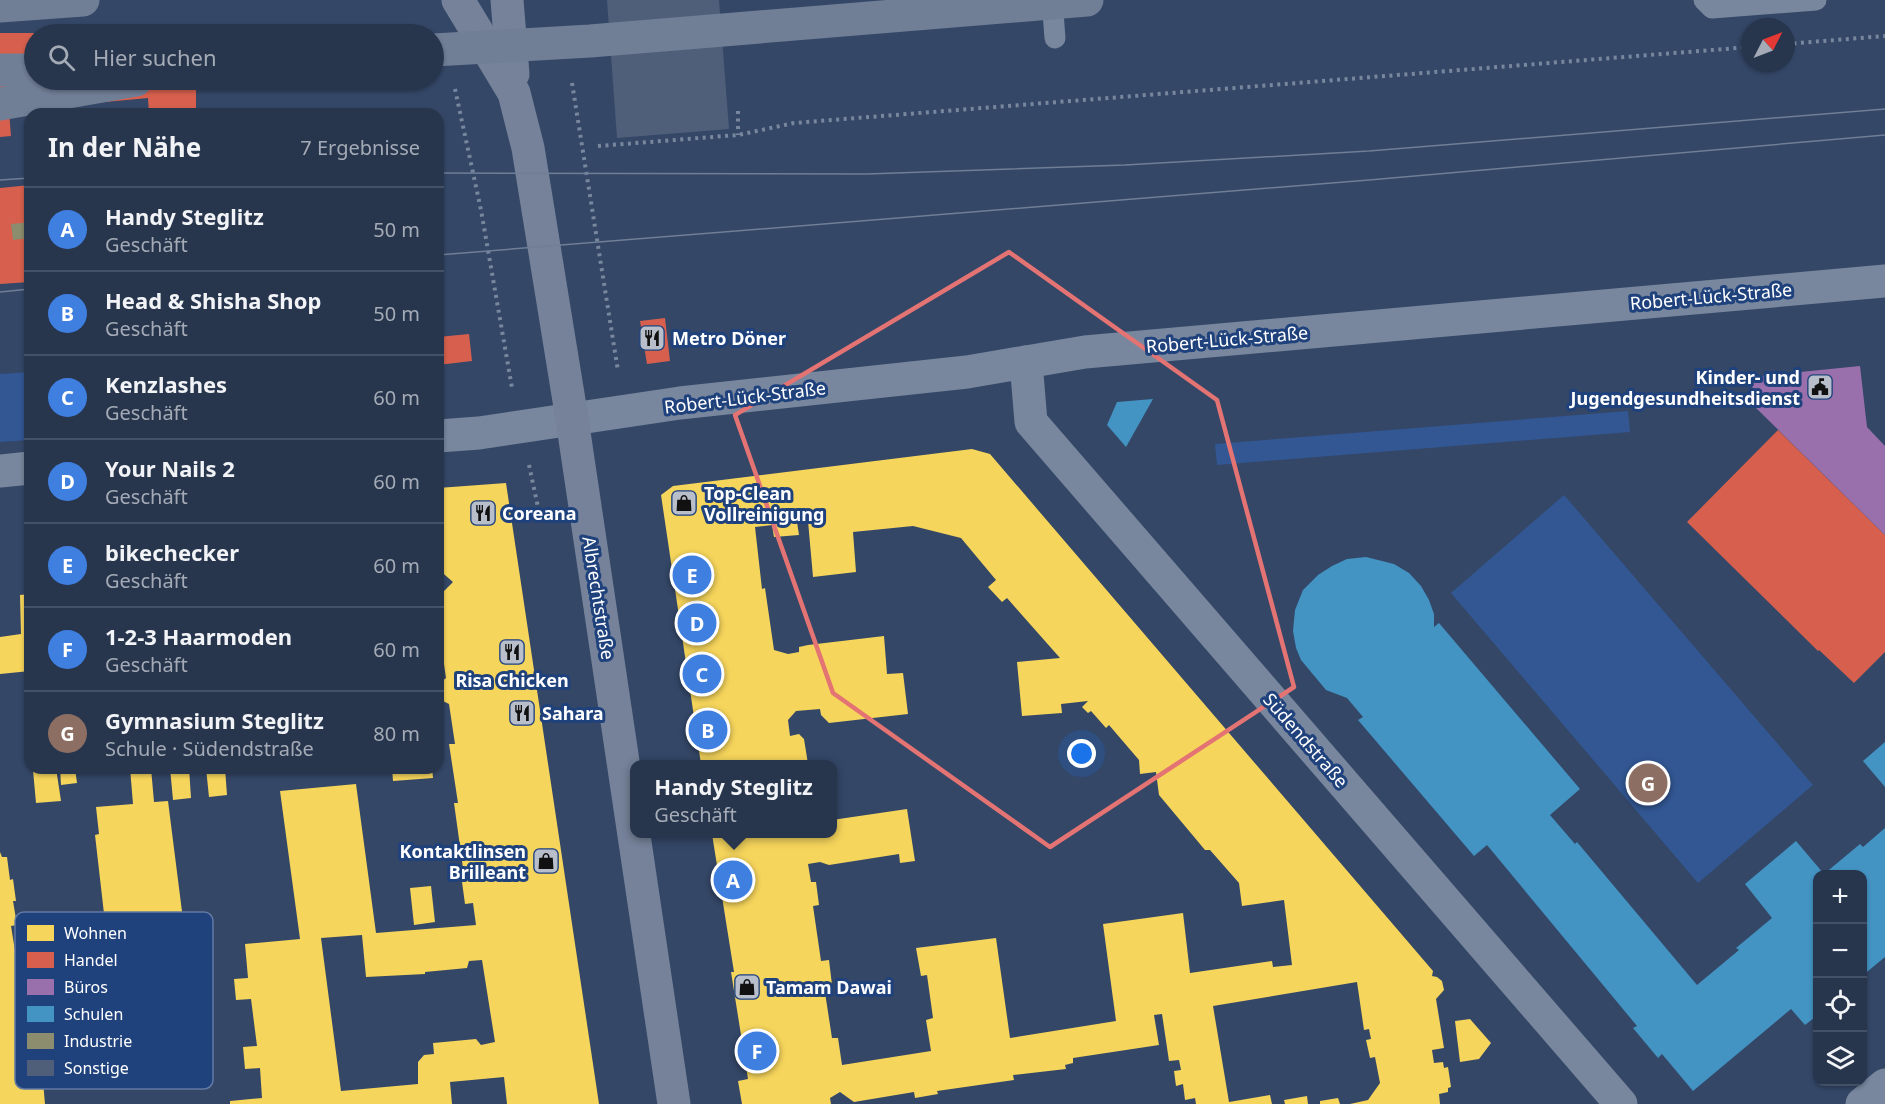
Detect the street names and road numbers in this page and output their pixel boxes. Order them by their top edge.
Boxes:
street label: Robert-Lück-Straße [1629,277,1793,315]
street label: Robert-Lück-Straße [1145,320,1309,358]
street label: Robert-Lück-Straße [663,375,827,419]
street label: Albrechtstraße [577,535,621,661]
street label: Südendstraße [1258,688,1354,792]

